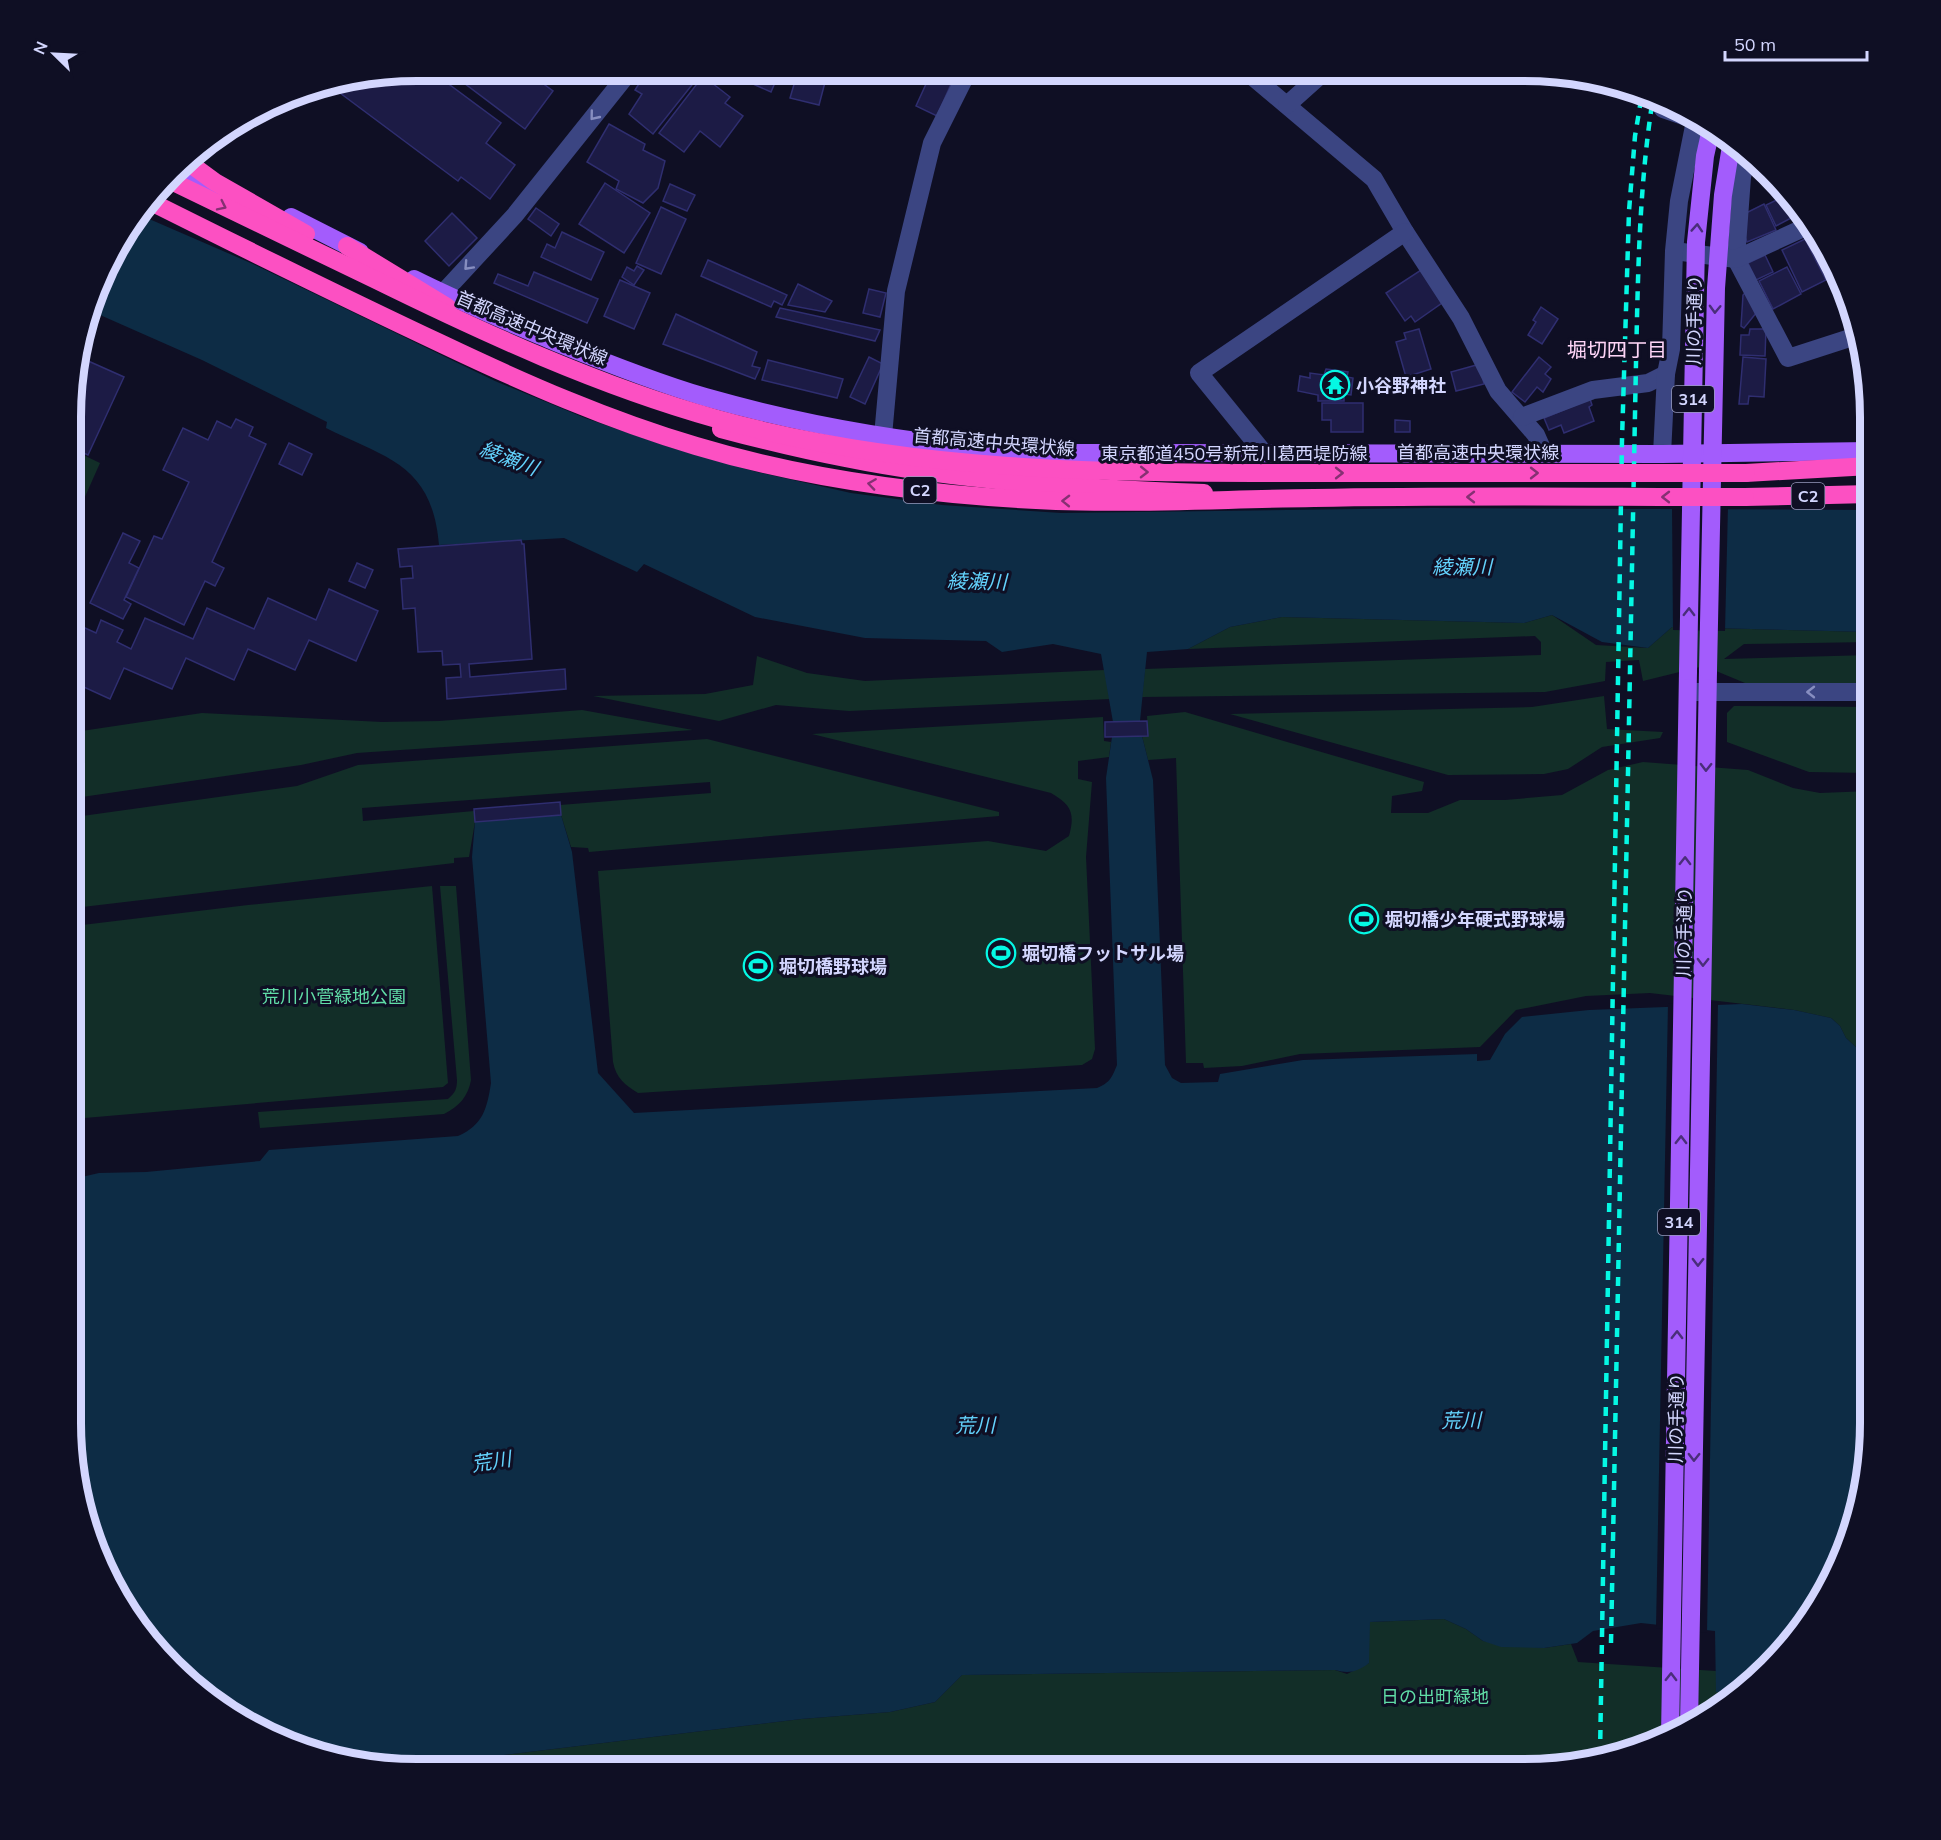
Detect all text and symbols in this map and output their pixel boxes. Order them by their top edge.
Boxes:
north arrow [24,24,84,84]
scale bar [1725,24,1868,62]
text: 50 m [1734,33,1776,56]
text: N [29,38,52,57]
one-way arrow [590,110,601,121]
one-way arrow [215,198,226,210]
one-way arrow [1690,224,1703,233]
one-way arrow [464,259,475,269]
street label: 川の手通り [1682,275,1706,365]
street label: 首都高速中央環状線 [453,286,611,370]
one-way arrow [1709,304,1721,313]
district label: 堀切四丁目 [1567,337,1667,362]
temple icon: 小谷野神社 [1319,369,1351,401]
place label: 小谷野神社 [1356,374,1446,397]
road number: 314 [1672,386,1714,412]
street label: 首都高速中央環状線 [912,423,1076,461]
water label: 綾瀬川 [477,436,543,481]
street label: 首都高速中央環状線 [1397,441,1559,464]
street label: 東京都道450号新荒川葛西堤防線 [1101,442,1367,465]
one-way arrow [1140,465,1149,478]
one-way arrow [1335,467,1344,479]
one-way arrow [1530,467,1539,479]
road number: C2 [904,477,936,503]
one-way arrow [867,478,876,490]
road number: C2 [1792,483,1824,509]
one-way arrow [1466,491,1475,503]
one-way arrow [1661,491,1670,503]
one-way arrow [1061,495,1070,507]
water label: 綾瀬川 [1432,554,1494,579]
water label: 綾瀬川 [947,568,1009,594]
one-way arrow [1683,608,1695,617]
one-way arrow [1807,686,1816,698]
one-way arrow [1700,763,1712,772]
one-way arrow [1679,857,1691,866]
street label: 川の手通り [1672,887,1696,977]
sports icon: 堀切橋少年硬式野球場 [1348,903,1380,935]
place label: 堀切橋少年硬式野球場 [1385,908,1565,931]
sports icon: 堀切橋フットサル場 [985,937,1017,969]
place label: 堀切橋フットサル場 [1022,942,1184,965]
sports icon: 堀切橋野球場 [742,950,774,982]
place label: 堀切橋野球場 [779,955,887,978]
one-way arrow [1697,958,1710,967]
park label: 荒川小菅緑地公園 [262,985,406,1008]
one-way arrow [1674,1136,1687,1145]
road number: 314 [1658,1209,1700,1235]
one-way arrow [1692,1258,1704,1267]
one-way arrow [1671,1331,1683,1340]
street label: 川の手通り [1664,1373,1688,1463]
water label: 荒川 [1441,1407,1483,1433]
water label: 荒川 [955,1412,997,1438]
water label: 荒川 [469,1445,515,1476]
one-way arrow [1688,1452,1700,1461]
one-way arrow [1665,1673,1677,1682]
park label: 日の出町緑地 [1381,1685,1489,1708]

